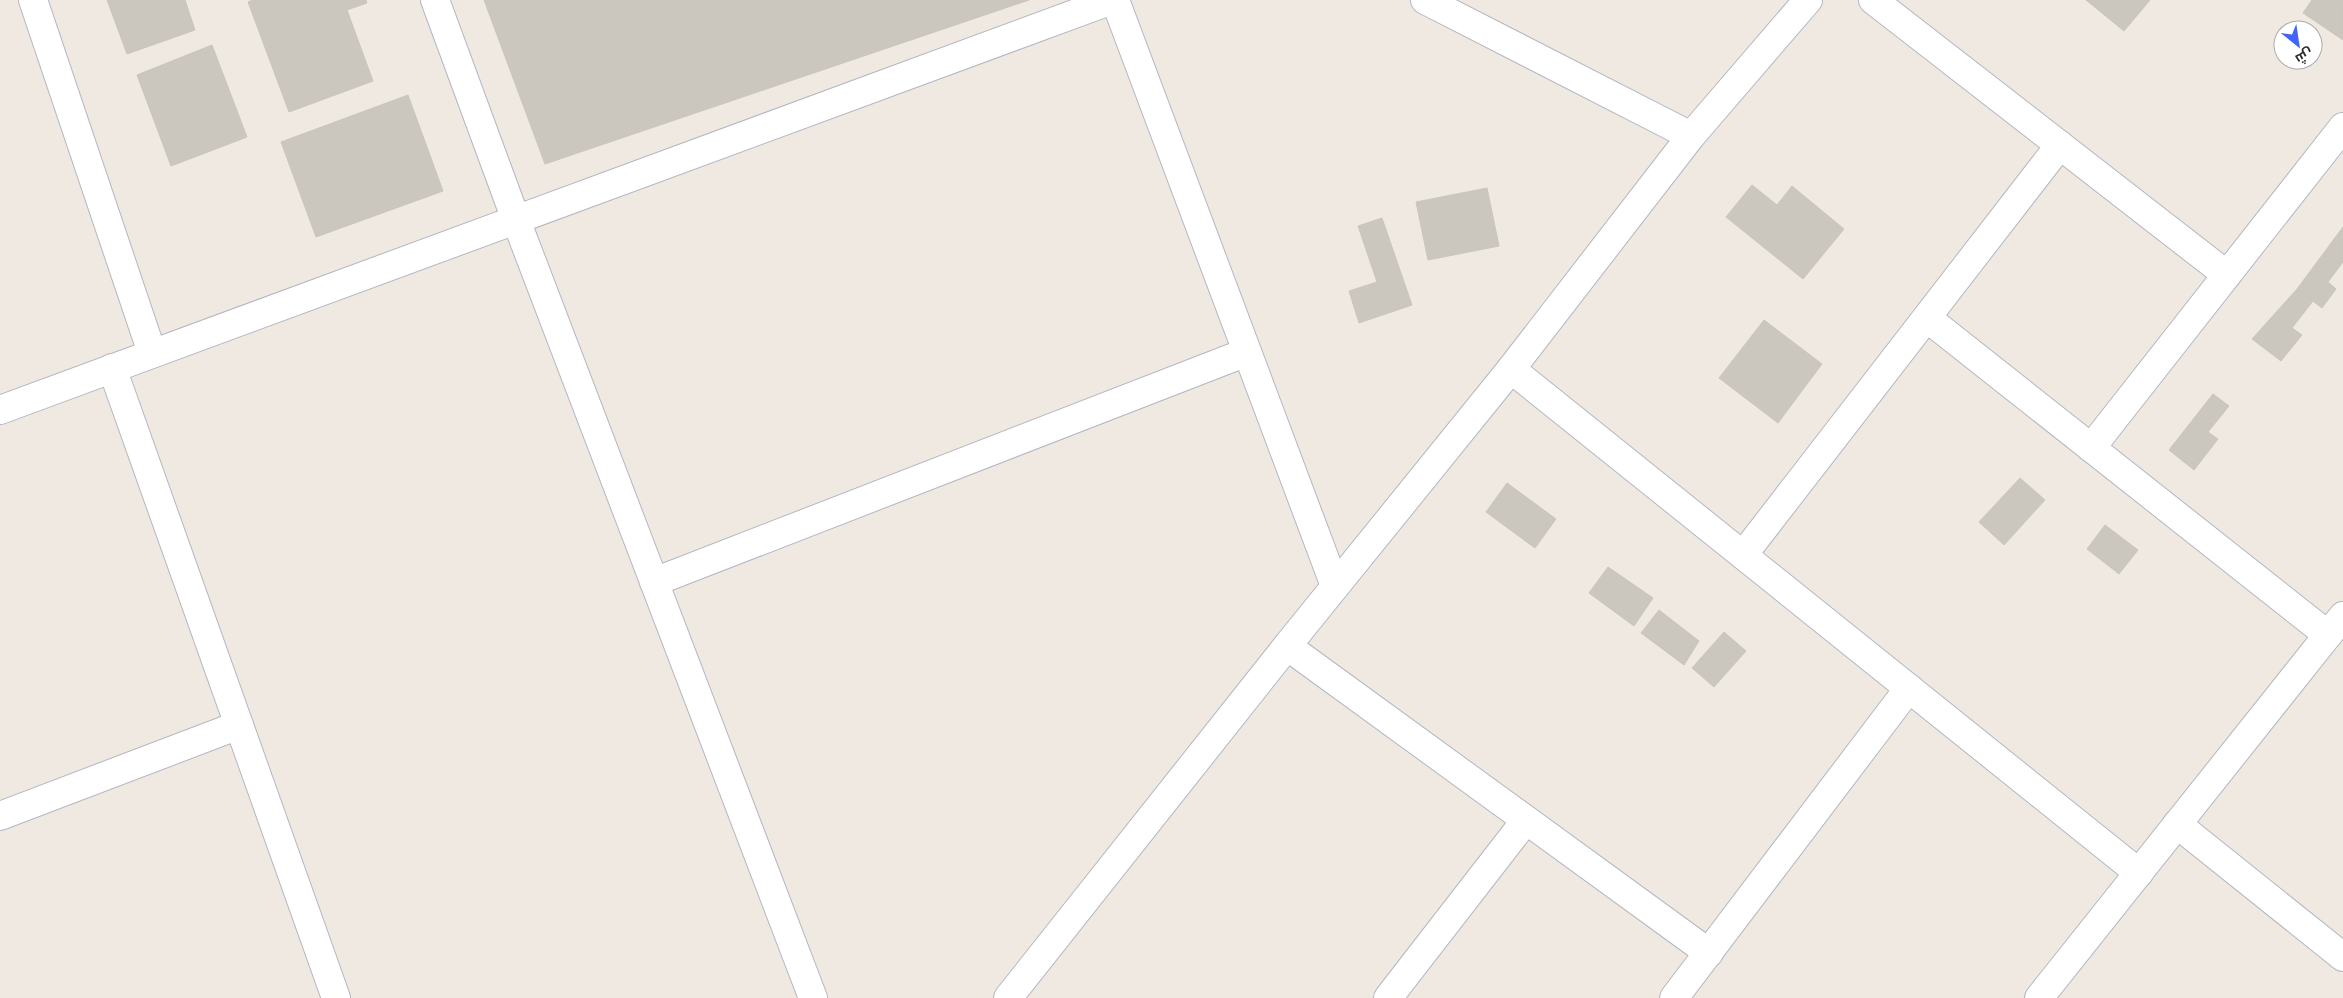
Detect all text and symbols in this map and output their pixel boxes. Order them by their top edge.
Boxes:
north arrow [2273,20,2323,70]
text: ش [2292,44,2317,69]

